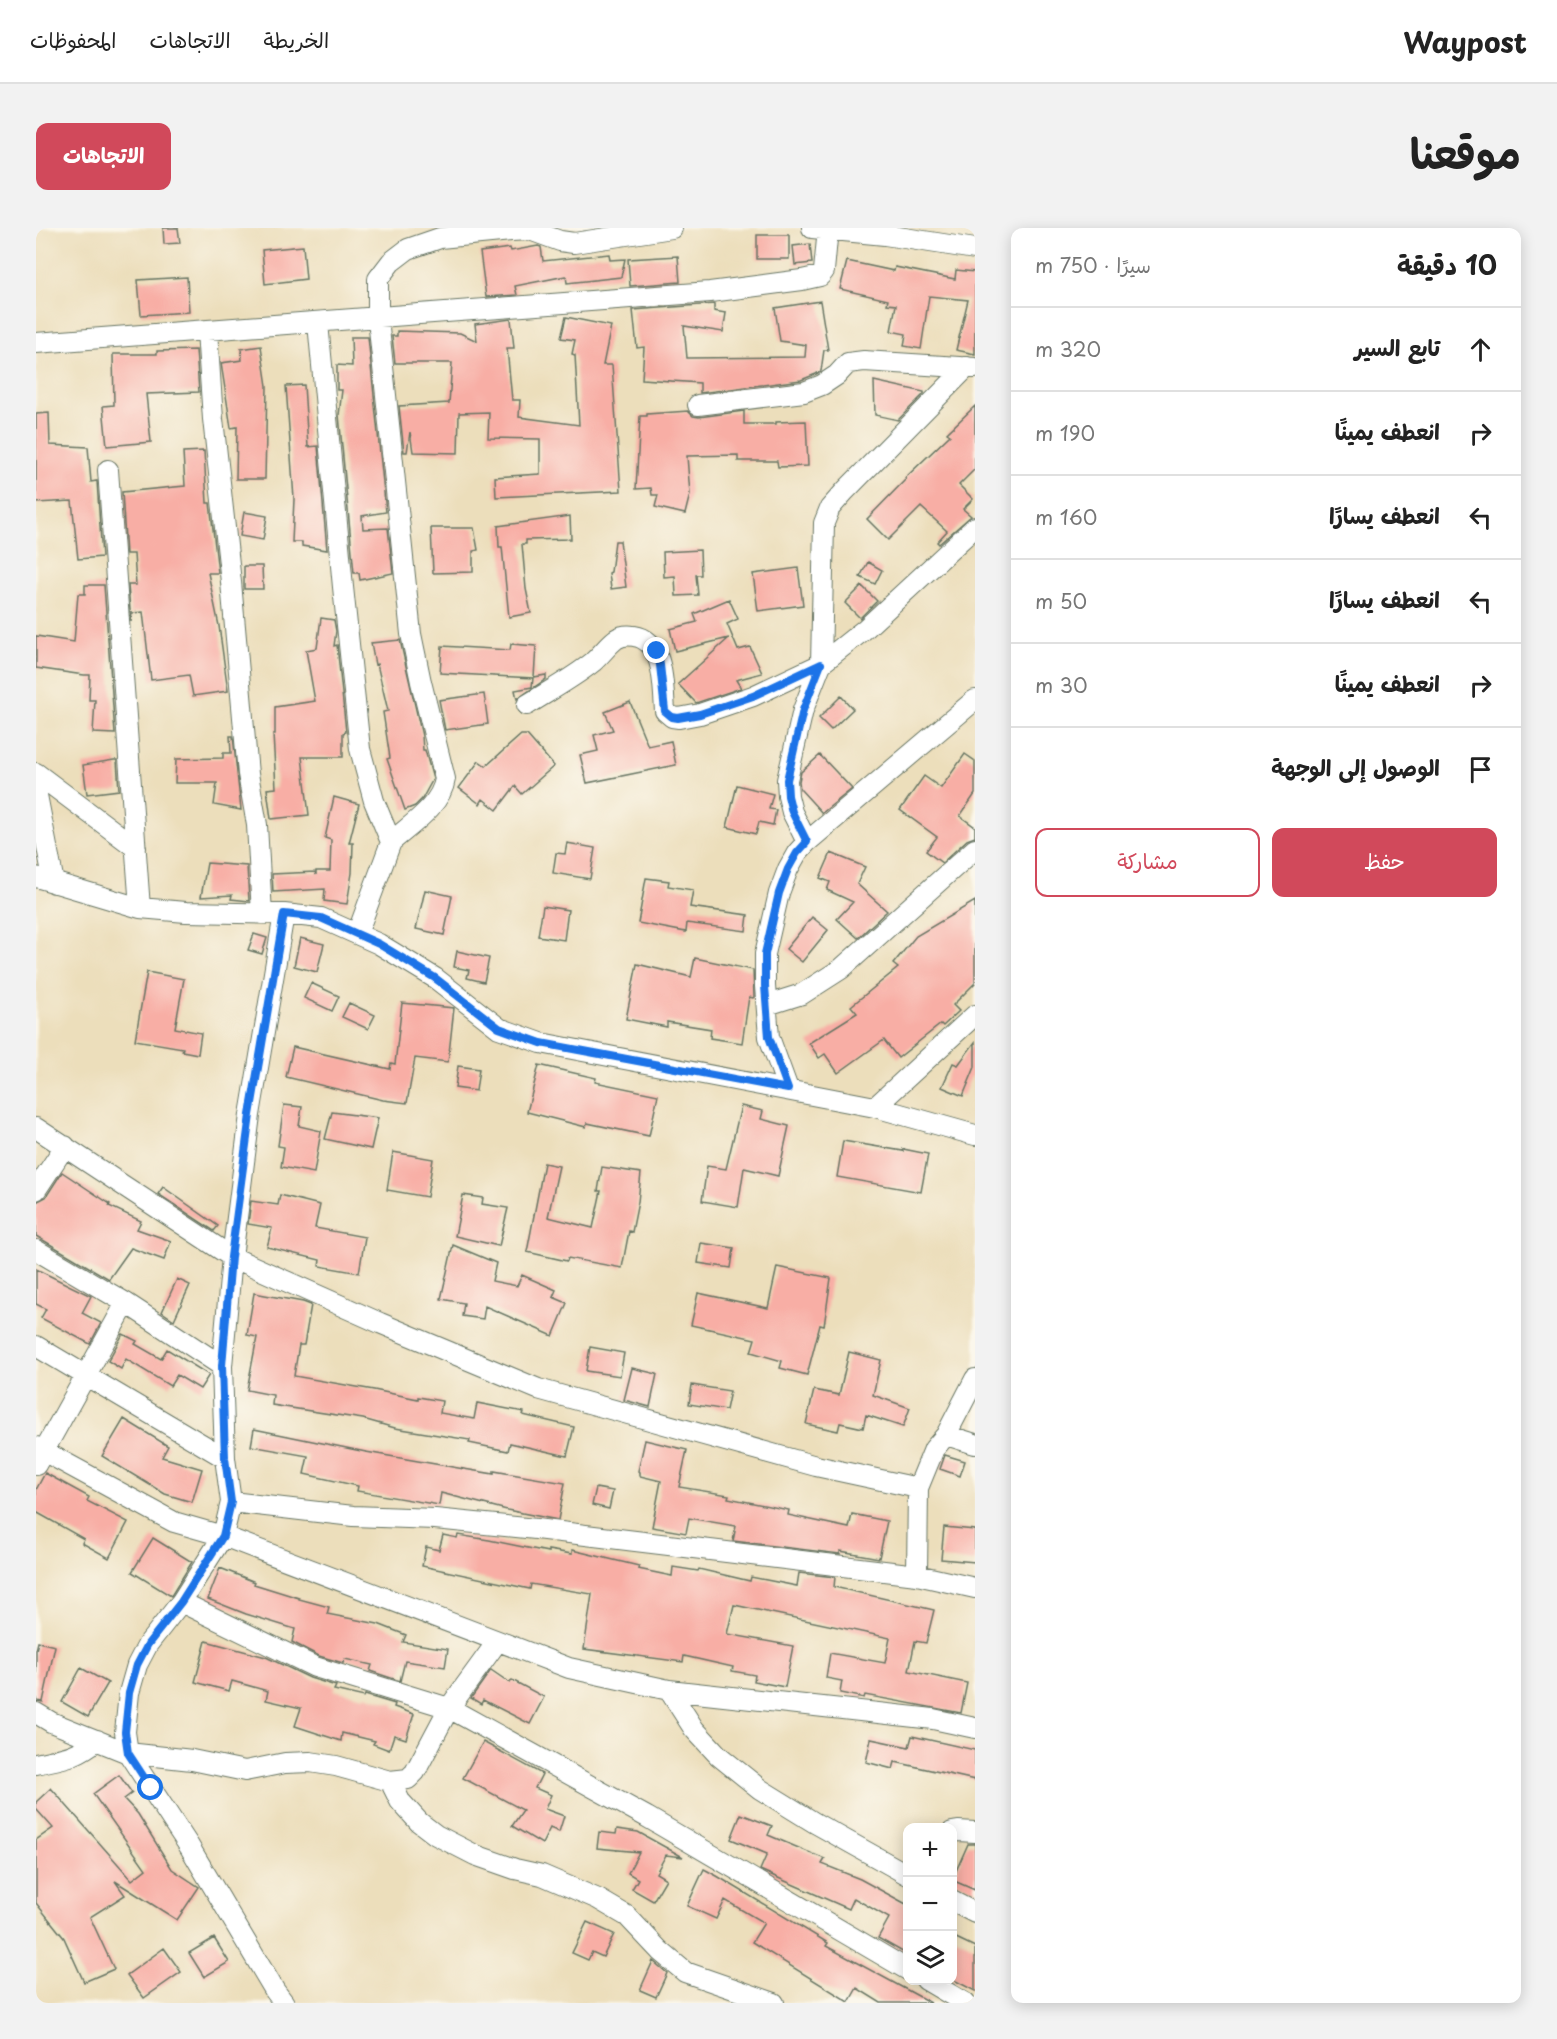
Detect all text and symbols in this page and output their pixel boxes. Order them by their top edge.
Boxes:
text: Waypost [1403,20,1527,63]
text: المحفوظات [30,23,116,55]
text: الاتجاهات [149,23,231,55]
text: الخريطة [264,23,329,55]
text: موقعنا [1410,120,1521,183]
button: الاتجاهات [36,123,171,190]
text: 10 دقيقة [1397,245,1497,284]
text: سيرًا · 750 m [1035,250,1151,280]
text: تابع السير [1355,330,1440,363]
icon: ahead [1464,333,1497,366]
text: 320 m [1035,334,1101,364]
text: انعطف يمينًا [1335,414,1440,447]
icon: right [1464,417,1497,450]
text: 190 m [1035,418,1095,448]
text: انعطف يسارًا [1329,498,1440,531]
icon: left [1464,501,1497,534]
text: 160 m [1035,502,1097,532]
text: انعطف يسارًا [1329,582,1440,615]
icon: left [1464,585,1497,618]
text: 50 m [1035,586,1087,616]
route end [643,637,669,663]
text: انعطف يمينًا [1335,666,1440,699]
icon: right [1464,669,1497,702]
text: 30 m [1035,670,1088,700]
text: الوصول إلى الوجهة [1271,750,1440,783]
icon: arrive [1464,753,1497,786]
button: مشاركة [1035,828,1260,897]
button: حفظ [1272,828,1497,897]
route start [137,1774,163,1800]
map controls [903,1823,957,1985]
button: + [903,1823,957,1877]
button: − [903,1877,957,1931]
button: layers [903,1931,957,1985]

